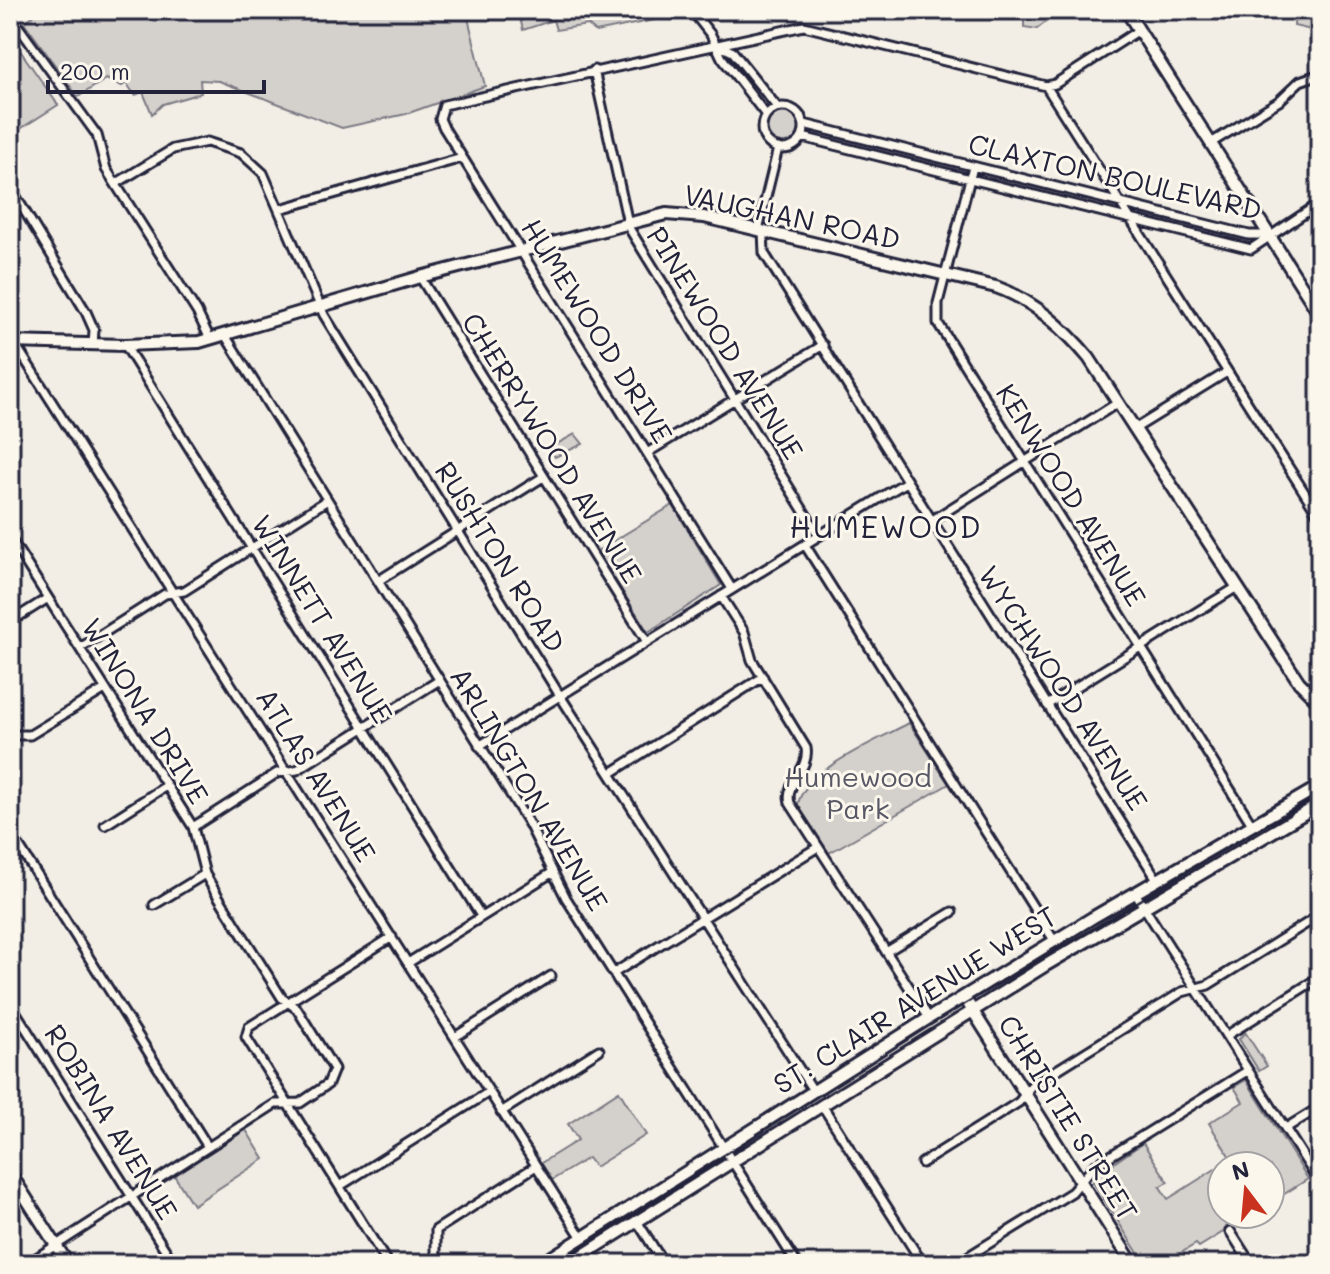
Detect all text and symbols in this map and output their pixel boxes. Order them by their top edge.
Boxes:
scale bar [48,44,264,94]
text: 200 m [60,55,130,86]
street label: CLAXTON BOULEVARD [965,125,1265,227]
street label: VAUGHAN ROAD [681,176,904,257]
street label: HUMEWOOD DRIVE [514,212,681,449]
street label: PINEWOOD AVENUE [640,219,812,466]
street label: CHERRYWOOD AVENUE [455,306,651,589]
street label: KENWOOD AVENUE [989,377,1155,612]
street label: RUSHTON ROAD [428,454,574,659]
district label: HUMEWOOD [790,506,982,546]
street label: WINNETT AVENUE [244,508,401,729]
street label: WYCHWOOD AVENUE [971,558,1156,817]
street label: WINONA DRIVE [74,611,217,810]
street label: ARLINGTON AVENUE [443,660,617,917]
street label: ATLAS AVENUE [249,681,385,868]
park label: Humewood Park [784,758,932,826]
street label: ST. CLAIR AVENUE WEST [766,897,1063,1101]
street label: CHRISTIE STREET [991,1008,1147,1227]
street label: ROBINA AVENUE [37,1017,186,1226]
north arrow [1206,1150,1286,1230]
text: N [1228,1154,1252,1187]

